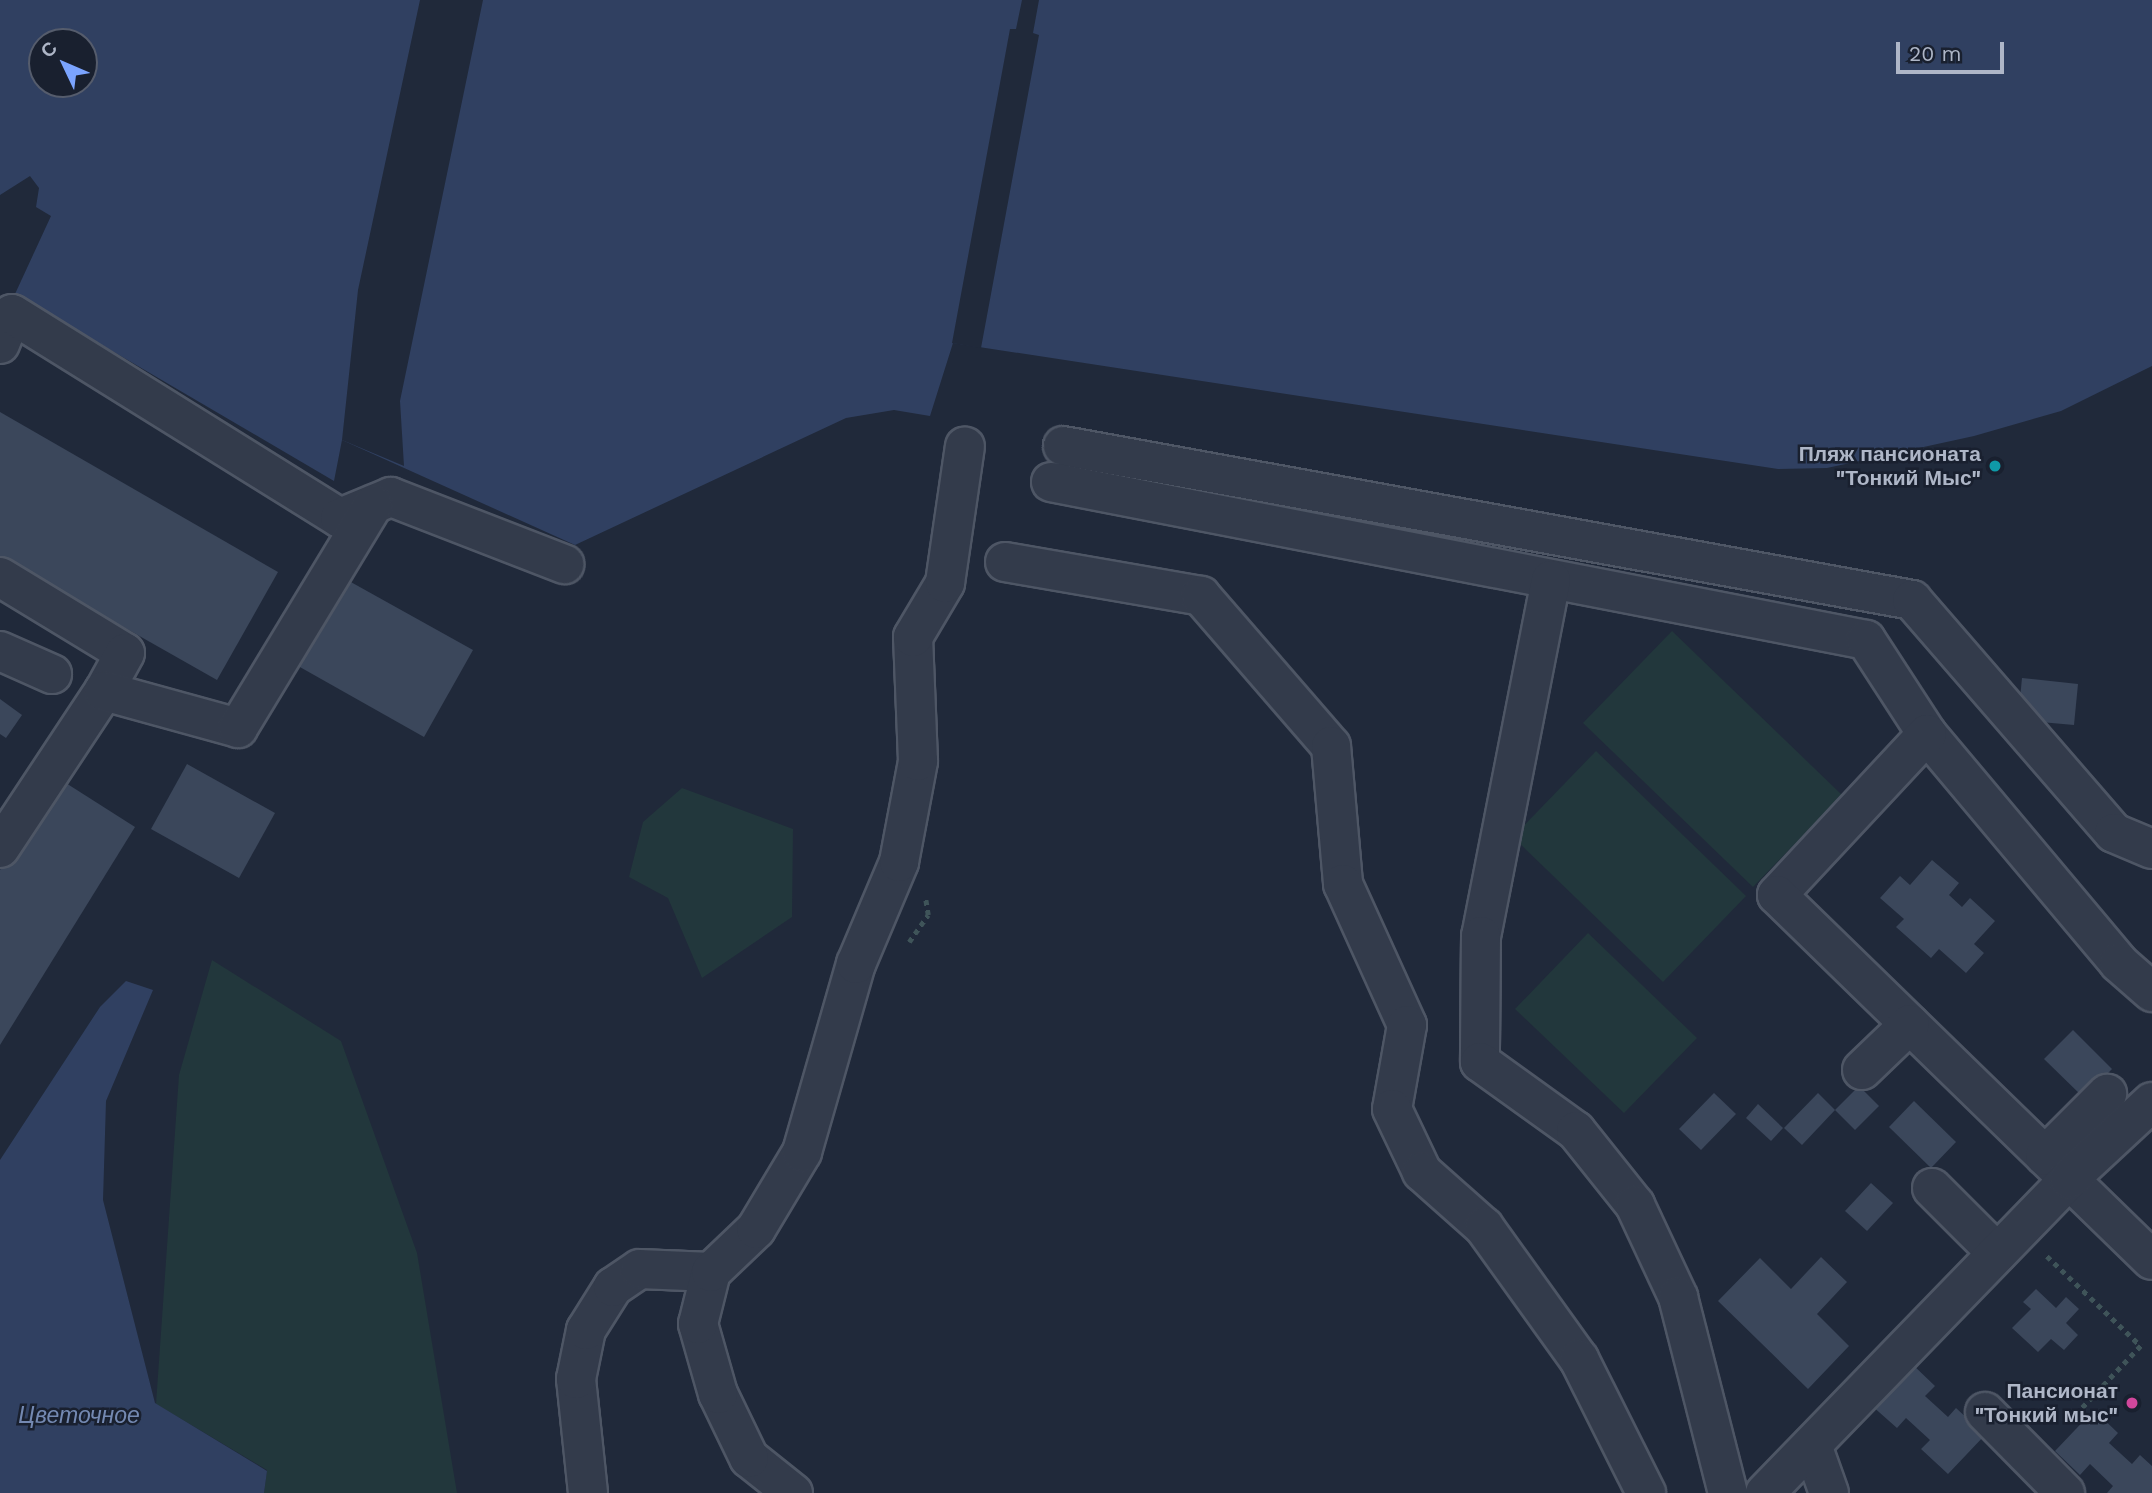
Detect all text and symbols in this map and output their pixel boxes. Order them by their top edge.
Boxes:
north arrow [28,28,98,98]
scale bar [1900,28,2008,72]
text: С [36,37,62,62]
text: 20 m [1909,41,1961,66]
place label: Пляж пансионата "Тонкий Мыс" [1799,441,1981,491]
marker: Пляж пансионата "Тонкий Мыс" [1987,458,2003,474]
place label: Пансионат "Тонкий мыс" [1975,1378,2118,1428]
marker: Пансионат "Тонкий мыс" [2124,1395,2140,1411]
water label: Цветочное [18,1402,140,1430]

